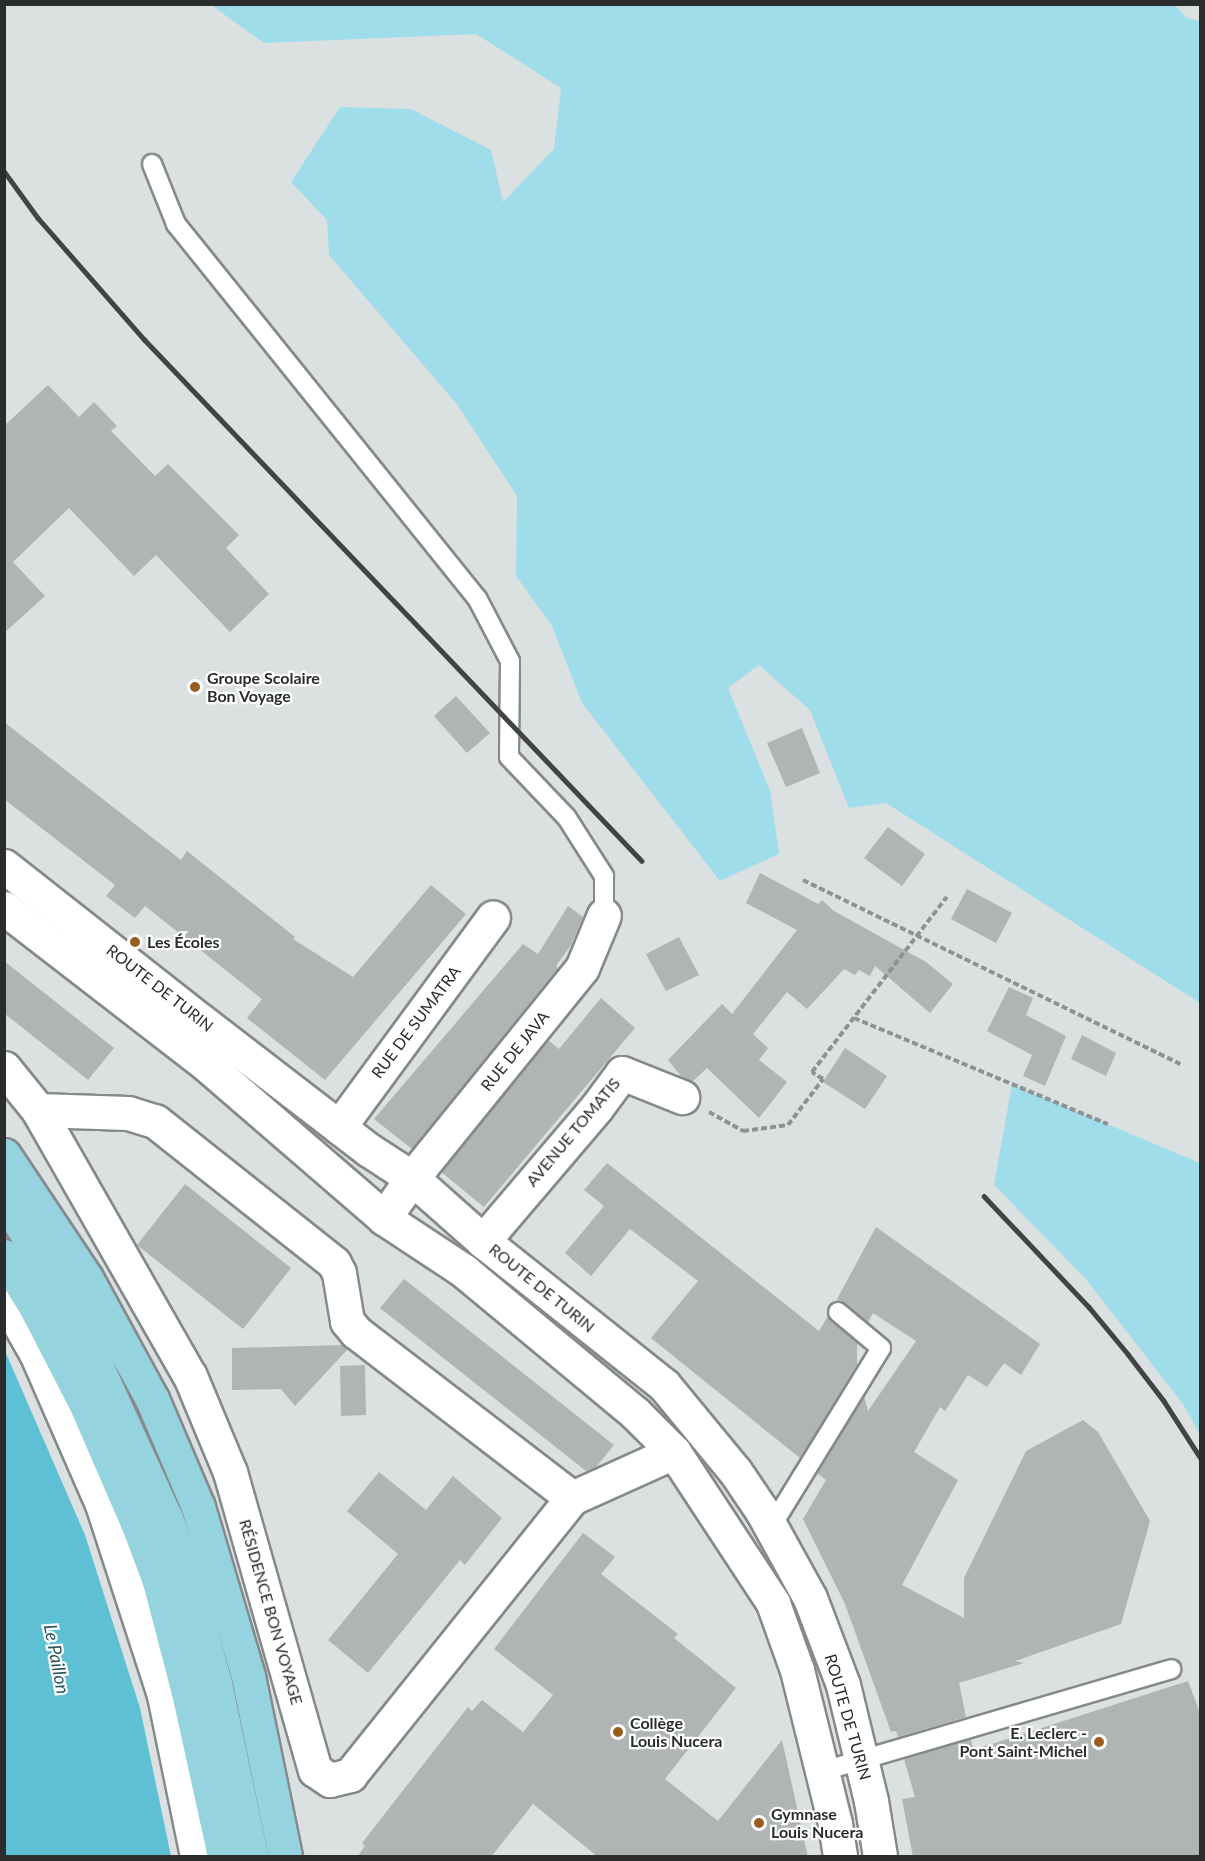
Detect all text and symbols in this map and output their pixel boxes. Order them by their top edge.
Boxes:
place label: Groupe Scolaire Bon Voyage [207,668,320,706]
marker: Groupe Scolaire Bon Voyage [188,680,202,694]
place label: Les Écoles [147,932,220,952]
marker: Les Écoles [128,935,142,949]
street label: ROUTE DE TURIN [103,940,217,1036]
street label: RUE DE SUMATRA [367,962,465,1082]
street label: RUE DE JAVA [477,1007,553,1095]
street label: AVENUE TOMATIS [522,1074,624,1190]
street label: ROUTE DE TURIN [485,1239,599,1337]
street label: RÉSIDENCE BON VOYAGE [235,1517,307,1707]
water label: Le Paillon [40,1622,74,1696]
street label: ROUTE DE TURIN [821,1652,875,1782]
place label: Collège Louis Nucera [630,1713,722,1751]
place label: E. Leclerc - Pont Saint-Michel [960,1723,1087,1761]
marker: Collège Louis Nucera [611,1725,625,1739]
marker: E. Leclerc - Pont Saint-Michel [1092,1735,1106,1749]
place label: Gymnase Louis Nucera [771,1804,863,1842]
marker: Gymnase Louis Nucera [752,1816,766,1830]

